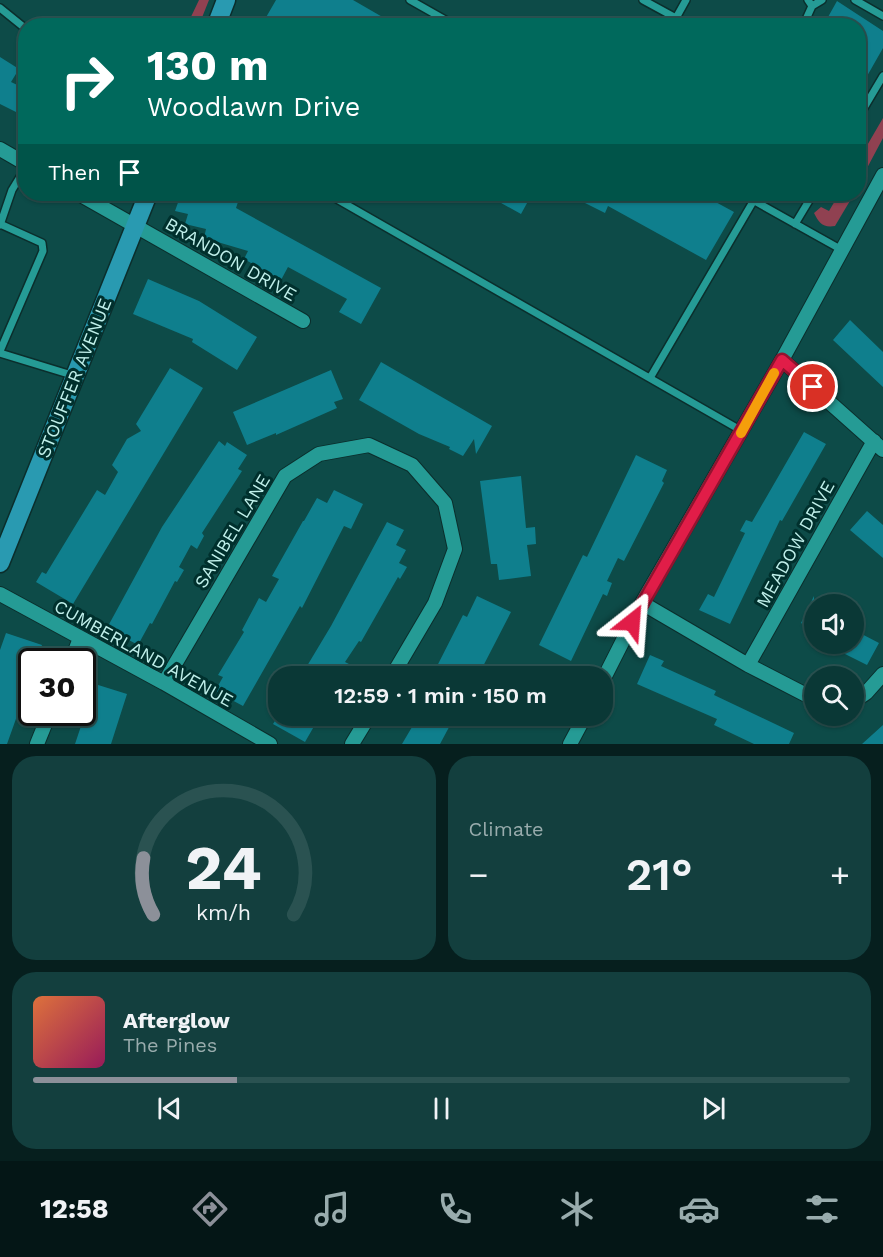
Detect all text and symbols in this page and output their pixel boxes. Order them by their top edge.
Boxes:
text: 130 m [147,41,269,90]
icon: right [48,42,126,120]
text: Woodlawn Drive [147,91,360,123]
icon: arrive [113,156,146,189]
text: Then [48,160,101,185]
street label: BRANDON DRIVE [162,213,300,305]
street label: STOUFFER AVENUE [32,295,116,461]
pin [787,361,838,412]
icon: arrive [796,370,829,403]
street label: SANIBEL LANE [190,470,274,592]
street label: MEADOW DRIVE [752,477,838,611]
position arrow [600,590,664,654]
map controls [804,594,864,726]
button: sound [804,594,864,654]
street label: CUMBERLAND AVENUE [51,595,237,711]
speed limit sign: 30 [18,648,96,726]
button: search [804,666,864,726]
text: 12:59 · 1 min · 150 m [334,683,547,708]
text: Climate [469,817,544,841]
text: 24 [185,831,262,904]
text: 21° [626,848,693,901]
text: − [469,855,488,894]
text: + [830,855,850,894]
text: km/h [196,900,251,925]
text: Afterglow [123,1008,230,1033]
text: The Pines [123,1033,217,1057]
icon: previous [153,1092,186,1125]
icon: pause [425,1092,458,1125]
icon: next [697,1092,730,1125]
icon: directions [189,1188,231,1230]
icon: music [311,1188,353,1230]
icon: phone [434,1188,476,1230]
icon: climate [556,1188,598,1230]
icon: car [678,1188,720,1230]
icon: filters [801,1188,843,1230]
text: 12:58 [40,1193,109,1225]

